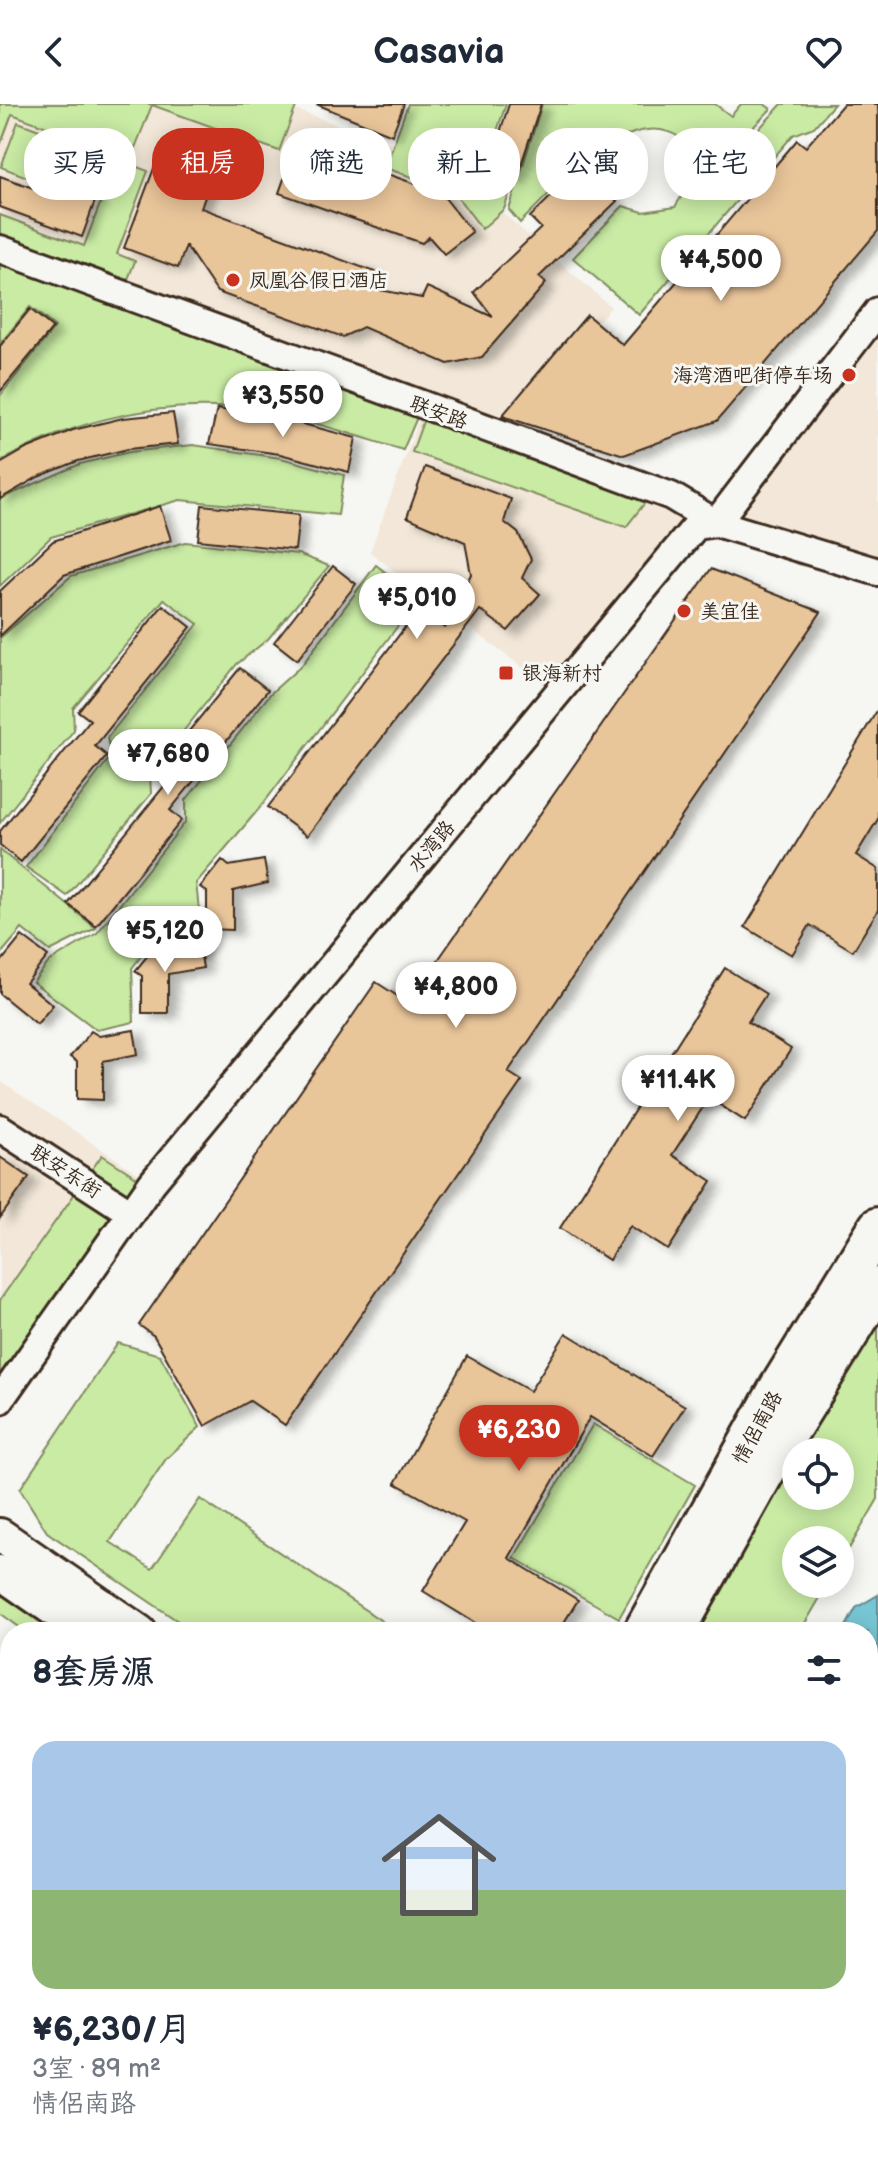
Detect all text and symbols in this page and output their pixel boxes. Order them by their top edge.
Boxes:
icon: back [32,30,76,74]
icon: heart [802,30,846,74]
text: Casavia [373,31,505,74]
chip: 买房 [24,128,136,200]
chip: 租房 [152,128,264,200]
chip: 筛选 [280,128,392,200]
chip: 新上 [408,128,520,200]
chip: 公寓 [536,128,648,200]
chip: 住宅 [664,128,776,200]
pin: ¥4,500 [656,235,786,303]
text: ¥4,500 [679,245,763,276]
place label: 凤凰谷假日酒店 [249,269,389,293]
marker: 凤凰谷假日酒店 [224,271,242,289]
place label: 海湾酒吧街停车场 [673,364,833,388]
marker: 海湾酒吧街停车场 [840,366,858,384]
pin: ¥3,550 [218,371,348,439]
text: ¥3,550 [241,381,325,412]
street label: 联安路 [406,391,472,435]
pin: ¥5,010 [352,573,482,641]
text: ¥5,010 [377,583,457,614]
place label: 美宜佳 [700,600,760,624]
marker: 美宜佳 [675,602,693,620]
place label: 银海新村 [522,662,602,686]
marker: 银海新村 [497,664,515,682]
pin: ¥7,680 [103,729,233,797]
text: ¥7,680 [126,739,210,770]
street label: 水湾路 [403,815,461,877]
pin: ¥5,120 [100,906,230,974]
text: ¥5,120 [125,916,205,947]
pin: ¥4,800 [391,962,521,1030]
text: ¥4,800 [413,972,499,1003]
pin: ¥11.4K [613,1055,743,1123]
text: ¥11.4K [640,1065,716,1096]
street label: 联安东街 [25,1140,106,1204]
street label: 情侣南路 [728,1386,788,1468]
pin: ¥6,230 [454,1405,584,1473]
text: ¥6,230 [477,1415,561,1446]
map controls [782,1438,854,1598]
button: locate [782,1438,854,1510]
button: layers [782,1526,854,1598]
icon: filters [802,1648,846,1692]
text: 8套房源 [32,1652,154,1693]
icon: home [367,1793,511,1937]
text: ¥6,230/月 [32,2009,192,2050]
text: 3室 · 89 m² [32,2054,161,2085]
text: 情侣南路 [32,2089,136,2120]

